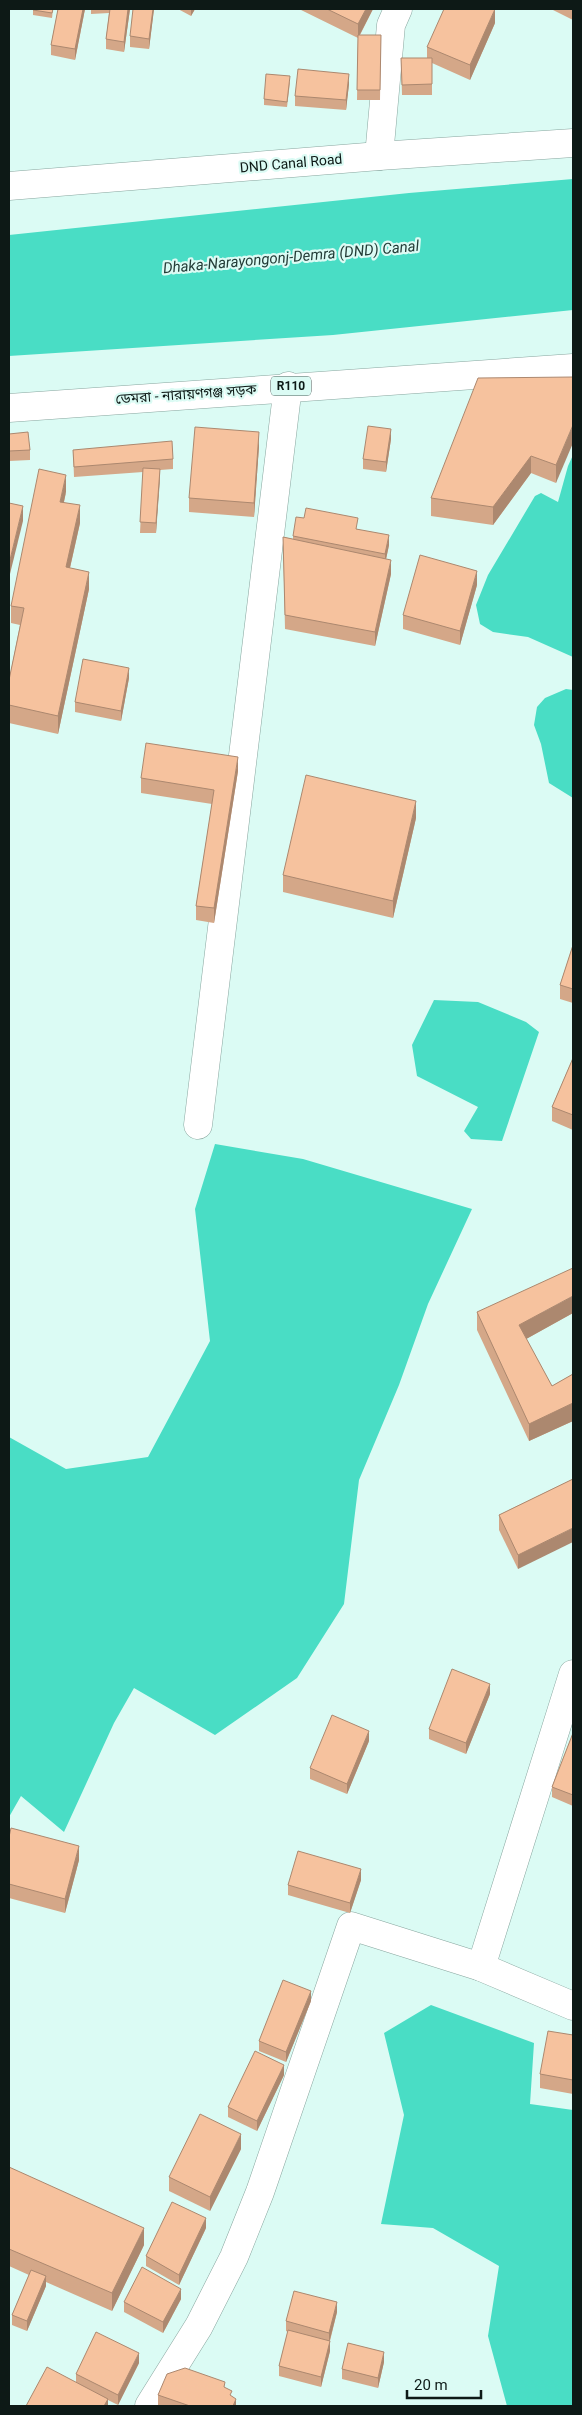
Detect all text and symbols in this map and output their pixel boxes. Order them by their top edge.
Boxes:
street label: DND Canal Road [239,151,343,175]
water label: Dhaka-Narayongonj-Demra (DND) Canal [162,237,420,277]
road number: R110 [271,376,311,396]
street label: ডেমরা - নারায়ণগঞ্জ সড়ক [115,381,258,407]
scale bar [407,2368,481,2400]
text: 20 m [414,2376,448,2394]

